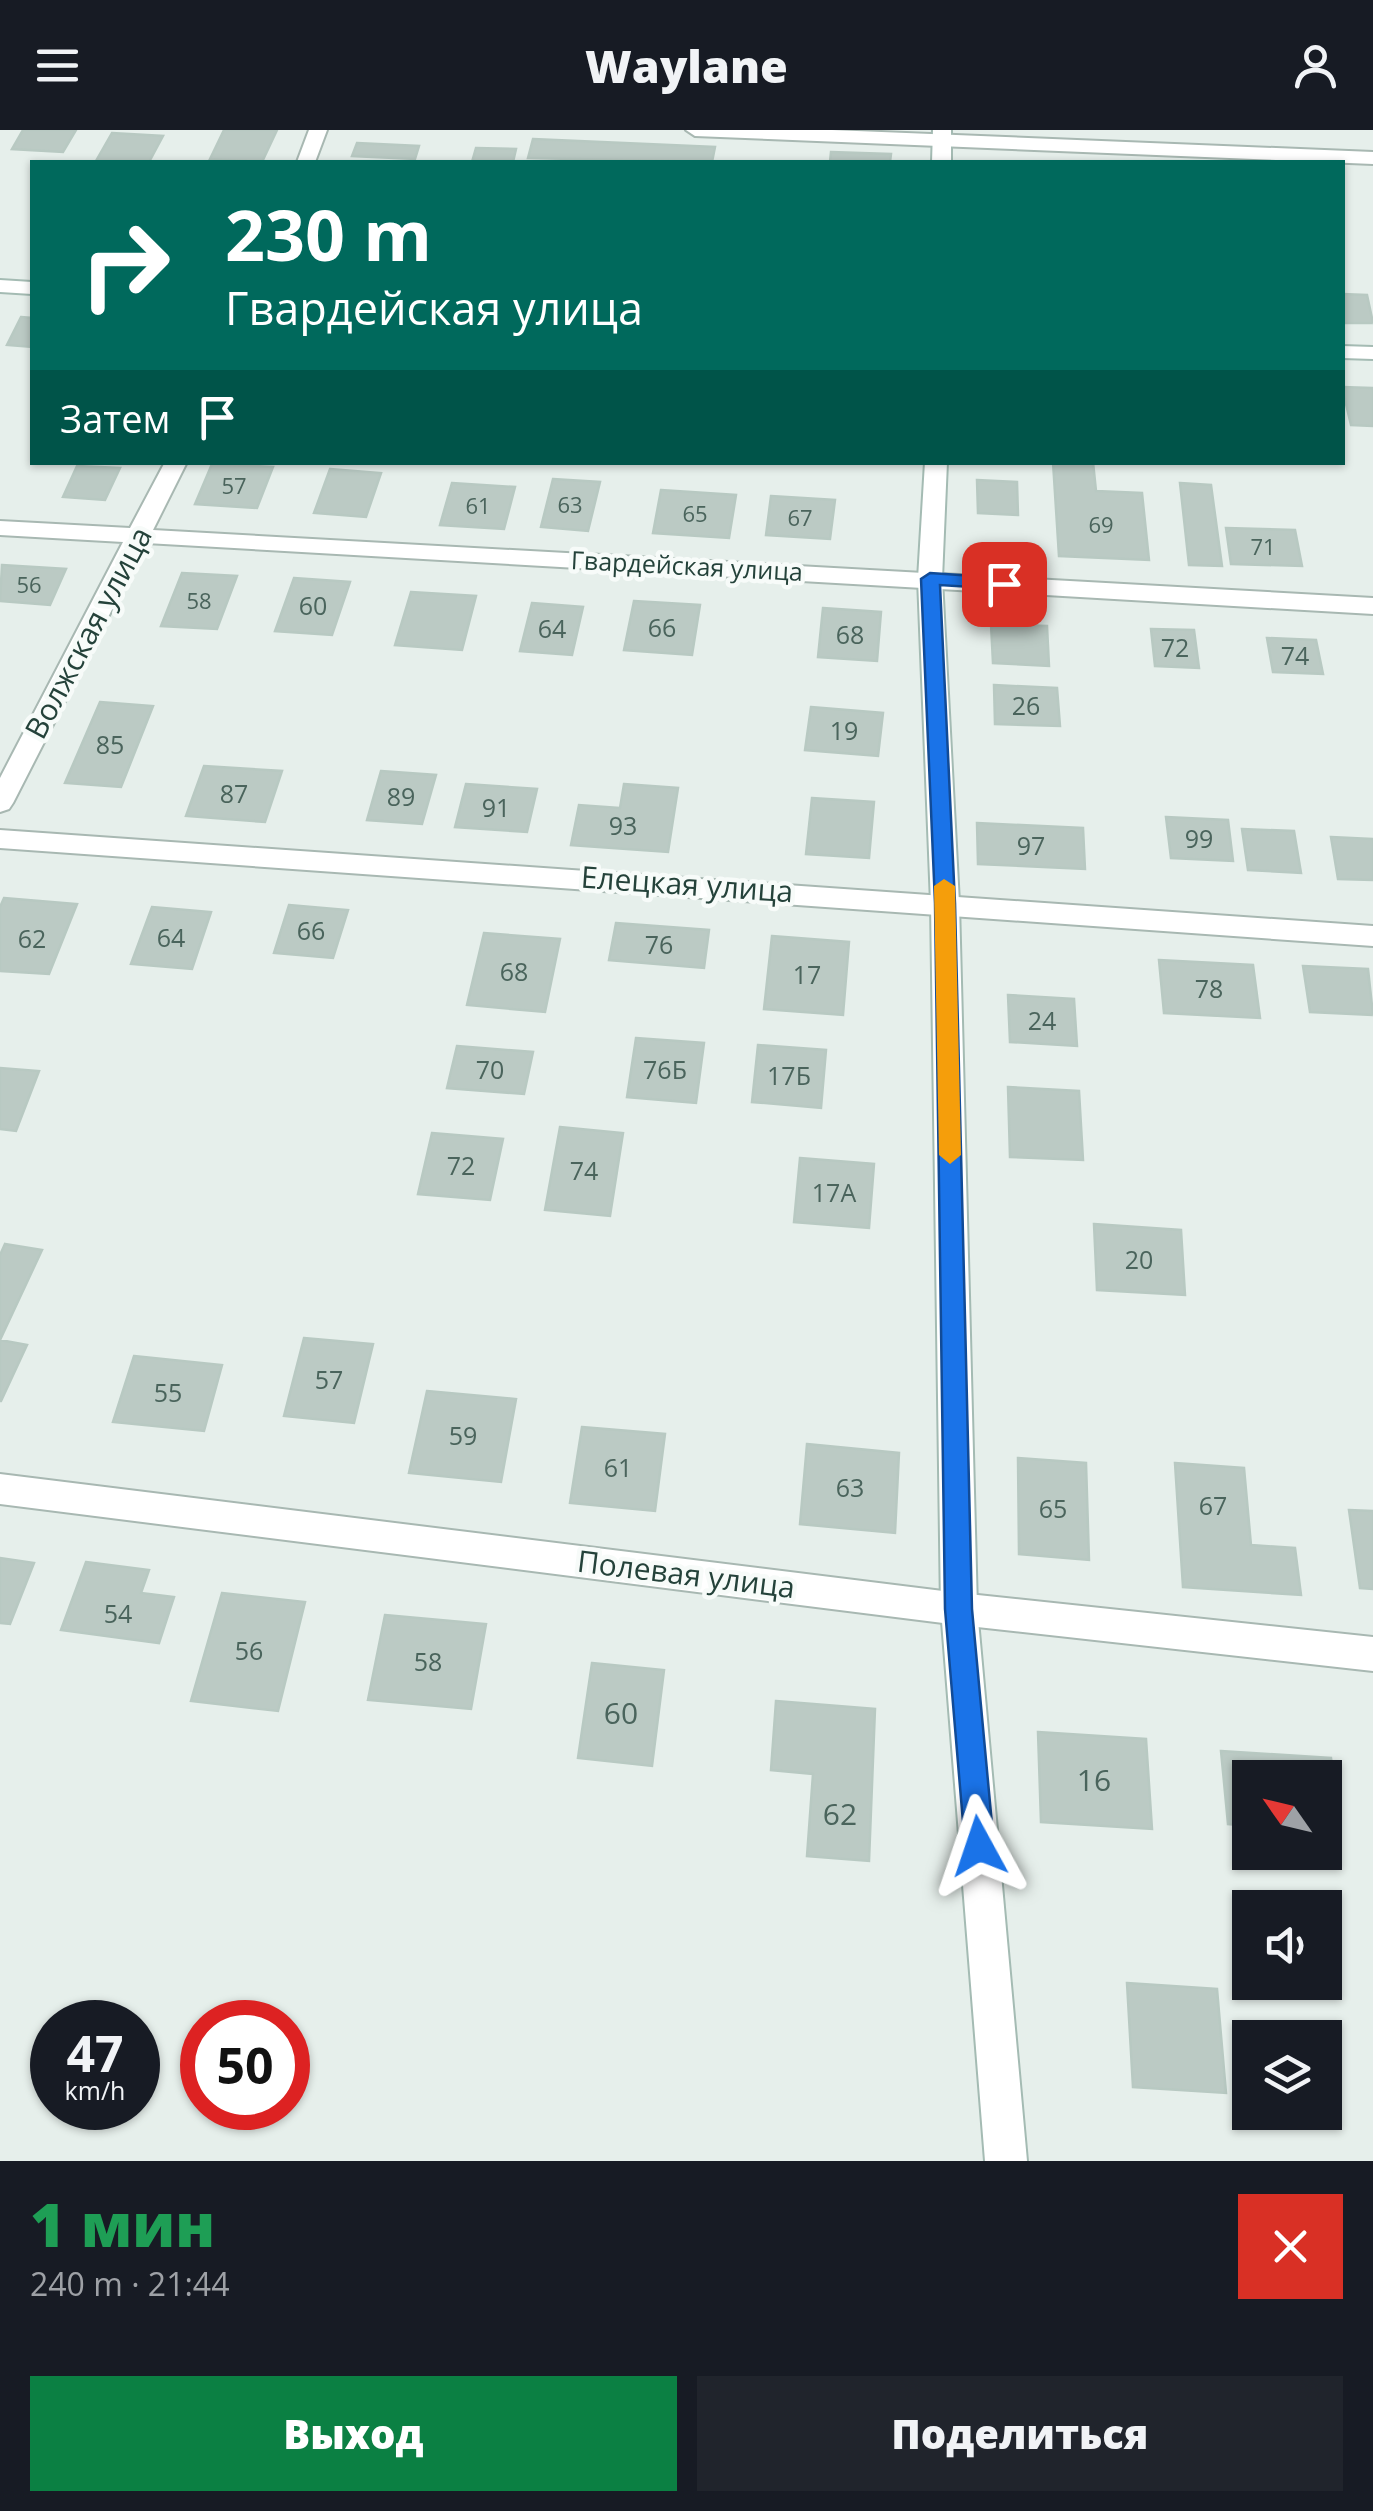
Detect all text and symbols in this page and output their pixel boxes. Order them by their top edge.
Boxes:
text: Waylane [585,35,788,96]
icon: menu [30,38,85,93]
icon: person [1288,38,1343,93]
text: 230 m [225,186,432,282]
icon: right [60,200,190,330]
text: Гвардейская улица [225,277,643,338]
icon: arrive [190,390,245,445]
text: Затем [60,392,170,444]
house number: 57 [221,470,247,500]
house number: 63 [557,489,583,519]
house number: 61 [465,490,491,520]
house number: 65 [682,498,708,528]
house number: 67 [787,502,813,532]
house number: 69 [1088,509,1114,539]
street label: Волжская улица [15,519,161,745]
house number: 71 [1250,531,1276,561]
street label: Гвардейская улица [570,542,804,588]
pin [962,542,1047,627]
icon: arrive [977,557,1032,612]
house number: 56 [16,569,42,599]
house number: 58 [186,585,212,615]
house number: 60 [299,588,327,622]
house number: 66 [648,610,676,644]
house number: 64 [538,611,566,645]
house number: 68 [836,617,864,651]
house number: 72 [1161,630,1189,664]
house number: 74 [1281,638,1309,672]
house number: 26 [1012,688,1040,722]
house number: 19 [830,713,858,747]
house number: 85 [96,727,124,761]
house number: 87 [220,776,248,810]
house number: 89 [387,779,415,813]
house number: 91 [482,790,510,824]
house number: 93 [609,808,637,842]
house number: 99 [1185,821,1213,855]
house number: 97 [1017,828,1045,862]
street label: Елецкая улица [580,856,795,911]
house number: 66 [297,913,325,947]
house number: 64 [157,920,185,954]
house number: 62 [18,921,46,955]
house number: 76 [645,927,673,961]
house number: 68 [500,954,528,988]
house number: 17 [793,957,821,991]
house number: 78 [1195,971,1223,1005]
house number: 24 [1028,1003,1056,1037]
house number: 70 [476,1052,504,1086]
house number: 76Б [643,1052,687,1086]
house number: 17Б [767,1058,811,1092]
house number: 72 [447,1148,475,1182]
house number: 74 [570,1153,598,1187]
house number: 17А [812,1175,856,1209]
house number: 20 [1125,1242,1153,1276]
house number: 57 [315,1362,343,1396]
house number: 55 [154,1375,182,1409]
house number: 59 [449,1418,477,1452]
house number: 61 [604,1450,632,1484]
house number: 63 [836,1470,864,1504]
house number: 67 [1199,1488,1227,1522]
house number: 65 [1039,1491,1067,1525]
street label: Полевая улица [575,1540,797,1607]
house number: 54 [104,1596,132,1630]
house number: 56 [235,1633,263,1667]
house number: 58 [414,1644,442,1678]
house number: 60 [604,1692,638,1733]
house number: 16 [1077,1759,1111,1800]
north arrow [1232,1760,1342,1870]
map controls [1232,1760,1342,2130]
house number: 62 [823,1793,857,1834]
position arrow [927,1794,1031,1898]
button: sound [1232,1890,1342,2000]
speed limit sign: 50 [180,2000,310,2130]
text: 47 [66,2019,124,2087]
button: layers [1232,2020,1342,2130]
text: km/h [65,2073,125,2107]
text: 1 мин [30,2183,215,2265]
button: close [1238,2194,1343,2299]
text: 240 m · 21:44 [30,2262,229,2305]
button: Выход [30,2376,677,2491]
button: Поделиться [697,2376,1343,2491]

